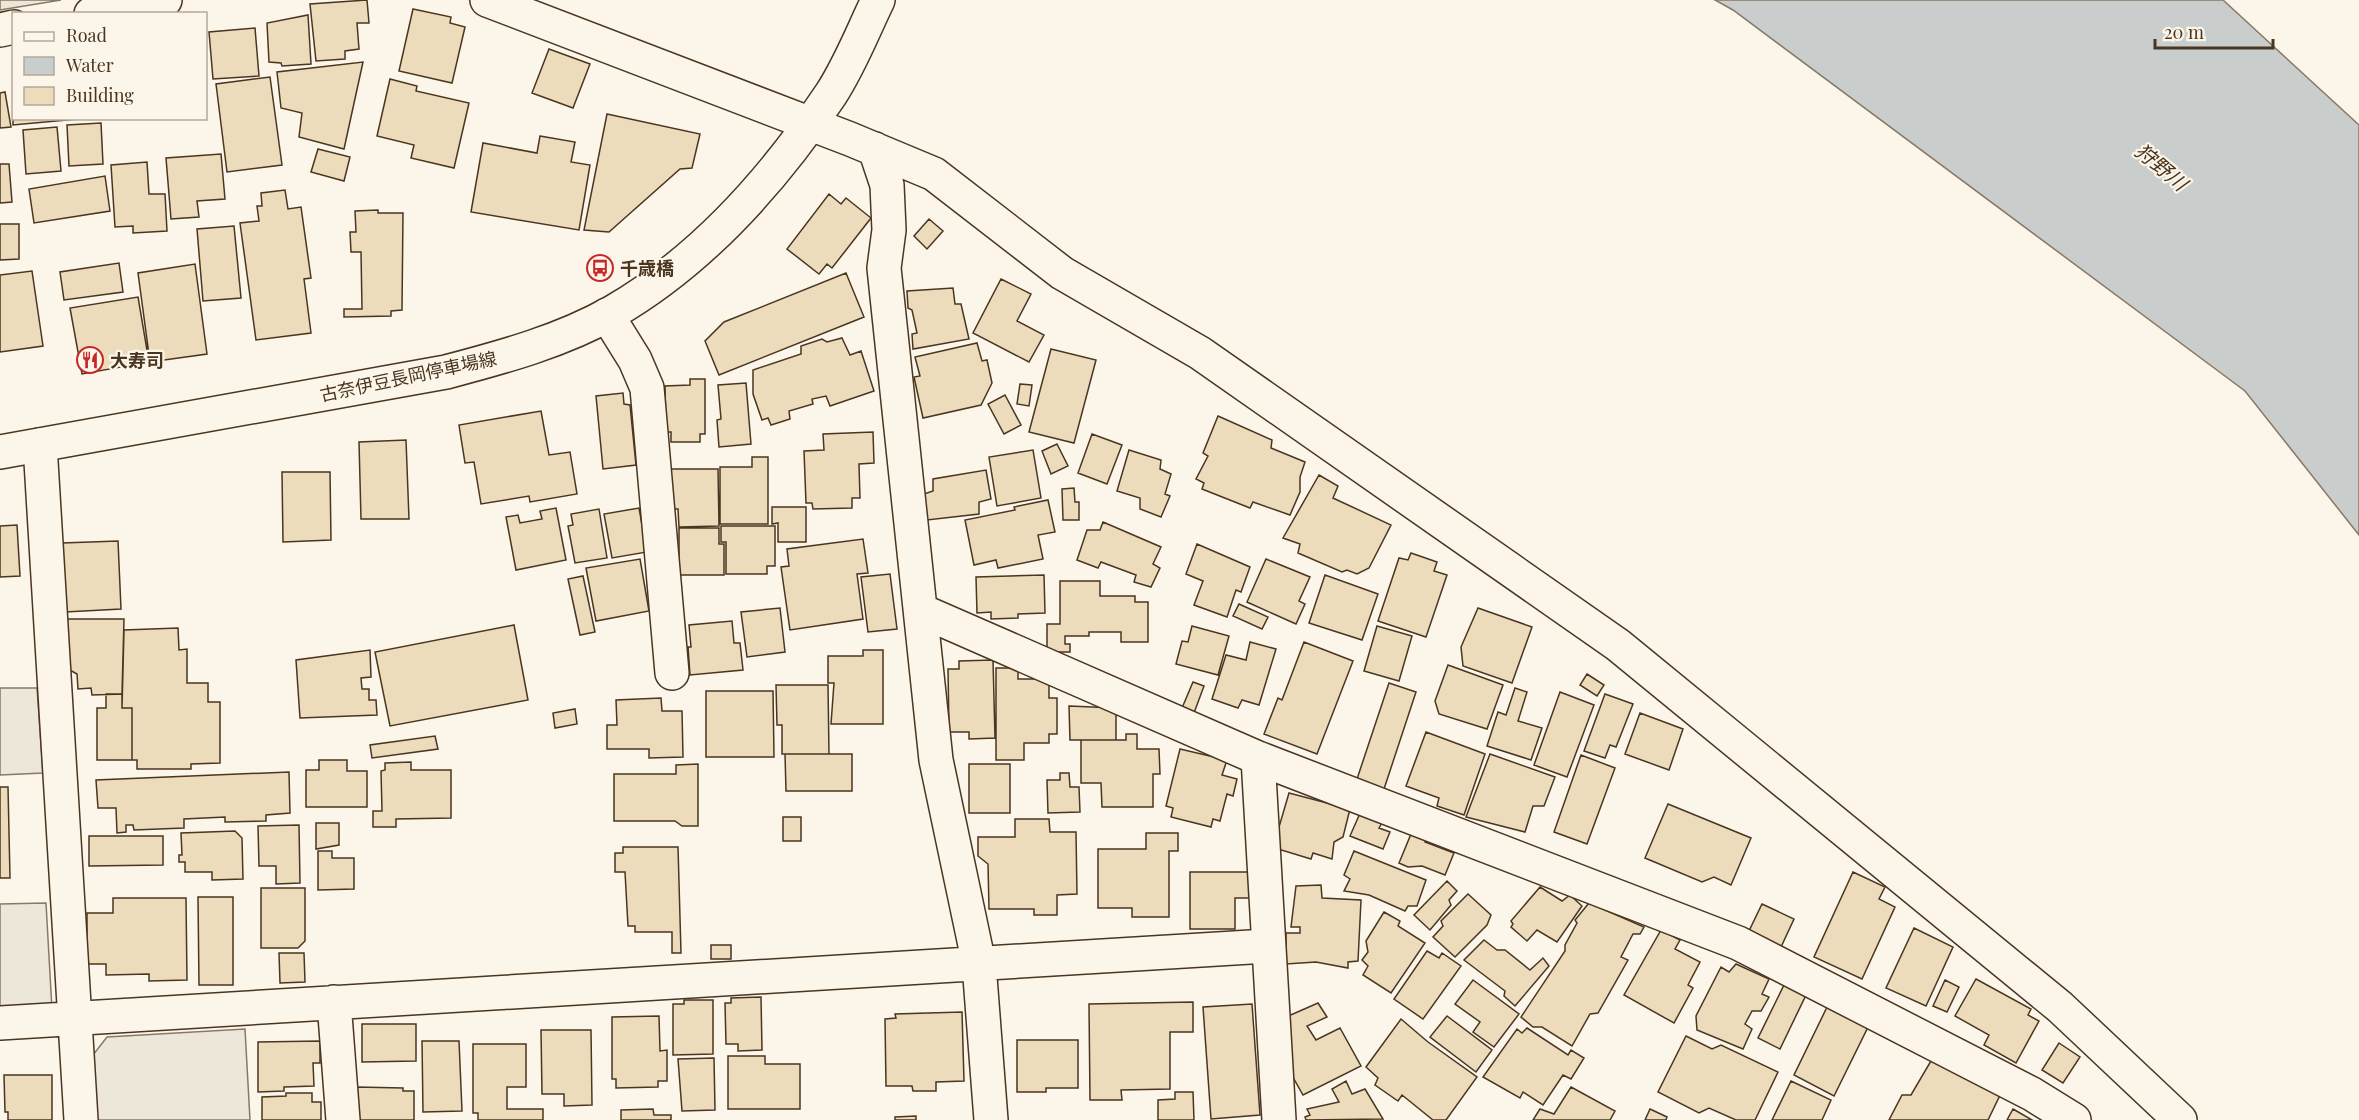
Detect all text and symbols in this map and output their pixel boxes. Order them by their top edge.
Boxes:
legend [12,12,207,120]
scale bar [2155,12,2274,50]
text: 20 m [2164,20,2204,44]
text: Road [66,23,107,47]
text: Water [65,53,114,77]
text: Building [66,83,134,107]
water label: 狩野川 [2130,136,2195,197]
bus stop icon: 千歳橋 [585,253,615,283]
place label: 千歳橋 [620,256,674,280]
restaurant icon: 大寿司 [75,345,105,375]
street label: 古奈伊豆長岡停車場線 [317,346,499,406]
place label: 大寿司 [110,348,164,372]

